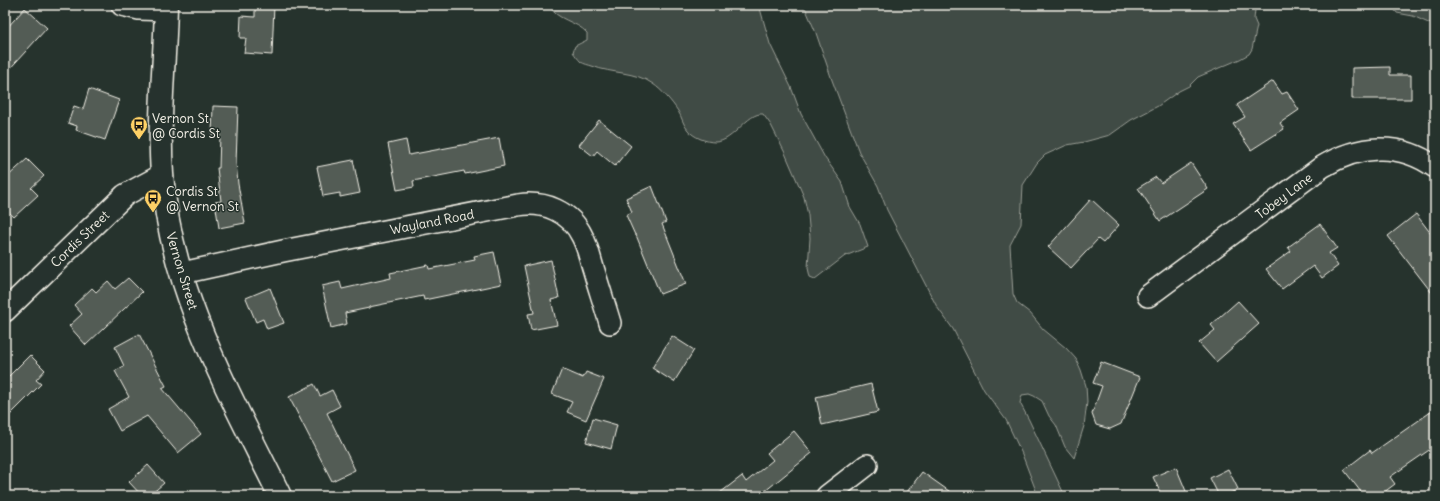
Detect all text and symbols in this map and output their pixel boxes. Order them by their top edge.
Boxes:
place label: Vernon St @ Cordis St [152,110,221,142]
bus stop icon: Vernon St @ Cordis St [129,115,149,140]
street label: Tobey Lane [1252,169,1316,223]
place label: Cordis St @ Vernon St [166,183,240,215]
bus stop icon: Cordis St @ Vernon St [143,188,163,213]
street label: Wayland Road [389,205,476,238]
street label: Cordis Street [47,206,113,271]
street label: Vernon Street [162,230,202,312]

